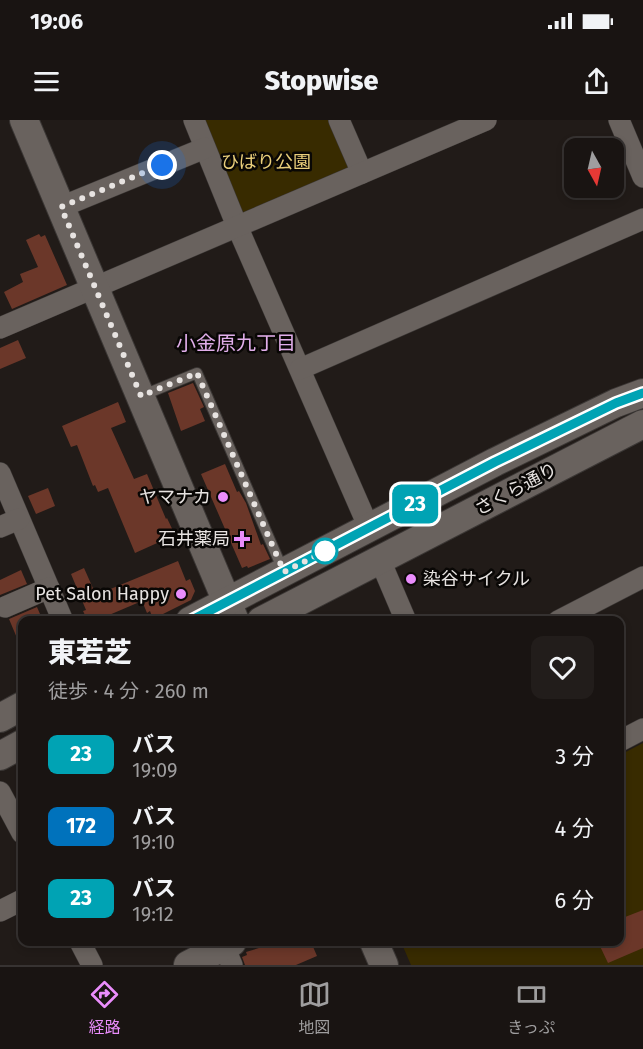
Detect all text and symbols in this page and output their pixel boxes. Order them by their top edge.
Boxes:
text: 19:06 [30,8,83,35]
icon: menu [30,65,63,98]
text: Stopwise [265,65,378,97]
icon: share [580,65,613,98]
north arrow [564,138,624,198]
map controls [564,138,624,198]
your location [147,150,177,180]
park label: ひばり公園 [221,151,311,173]
district label: 小金原九丁目 [176,331,296,355]
street label: さくら通り [471,458,561,520]
line badge: 23 [388,484,442,524]
place label: ヤマナカ [139,486,211,508]
marker: ヤマナカ [216,490,230,504]
text: 23 [404,491,426,517]
place label: 石井薬局 [158,528,230,550]
marker: 石井薬局 [235,532,249,546]
unlabelled marker [312,538,338,564]
place label: 染谷サイクル [423,568,530,590]
marker: 染谷サイクル [404,572,418,586]
place label: Pet Salon Happy [35,583,169,605]
marker: Pet Salon Happy [174,587,188,601]
text: 東若芝 [48,636,132,669]
button: heart [531,636,594,699]
text: 徒歩 · 4 分 · 260 m [48,679,209,703]
text: バス [132,731,176,758]
text: 23 [70,741,92,767]
text: 3 分 [555,743,594,770]
text: 19:09 [132,758,177,782]
text: バス [132,803,176,830]
text: 172 [66,813,96,839]
text: 4 分 [554,815,594,842]
text: 19:10 [132,830,175,854]
text: バス [132,875,176,902]
text: 23 [70,885,92,911]
text: 6 分 [554,887,594,914]
text: 19:12 [132,902,174,926]
tab: 経路 [88,978,121,1038]
tab: 地図 [298,978,331,1038]
tab: きっぷ [507,978,555,1038]

